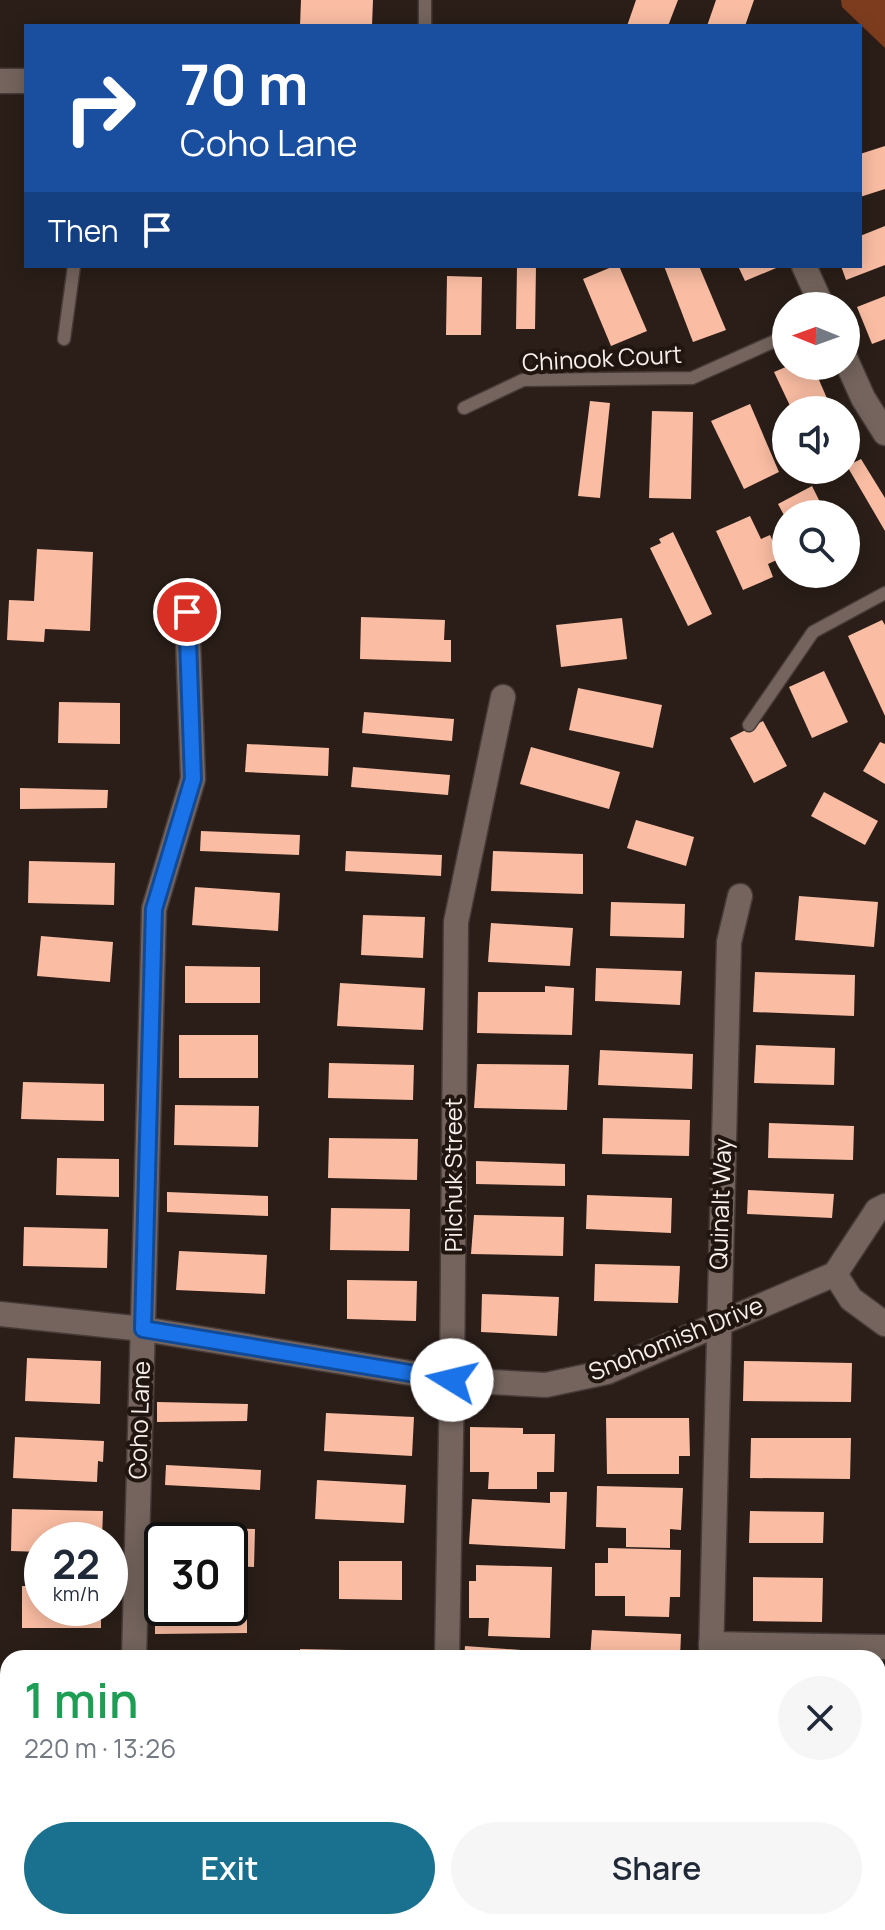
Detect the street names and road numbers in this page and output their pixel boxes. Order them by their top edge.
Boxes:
street label: Chinook Court [521,337,683,378]
street label: Pilchuk Street [436,1098,469,1252]
street label: Quinalt Way [701,1137,738,1270]
street label: Snohomish Drive [583,1288,768,1388]
street label: Coho Lane [120,1360,157,1480]

